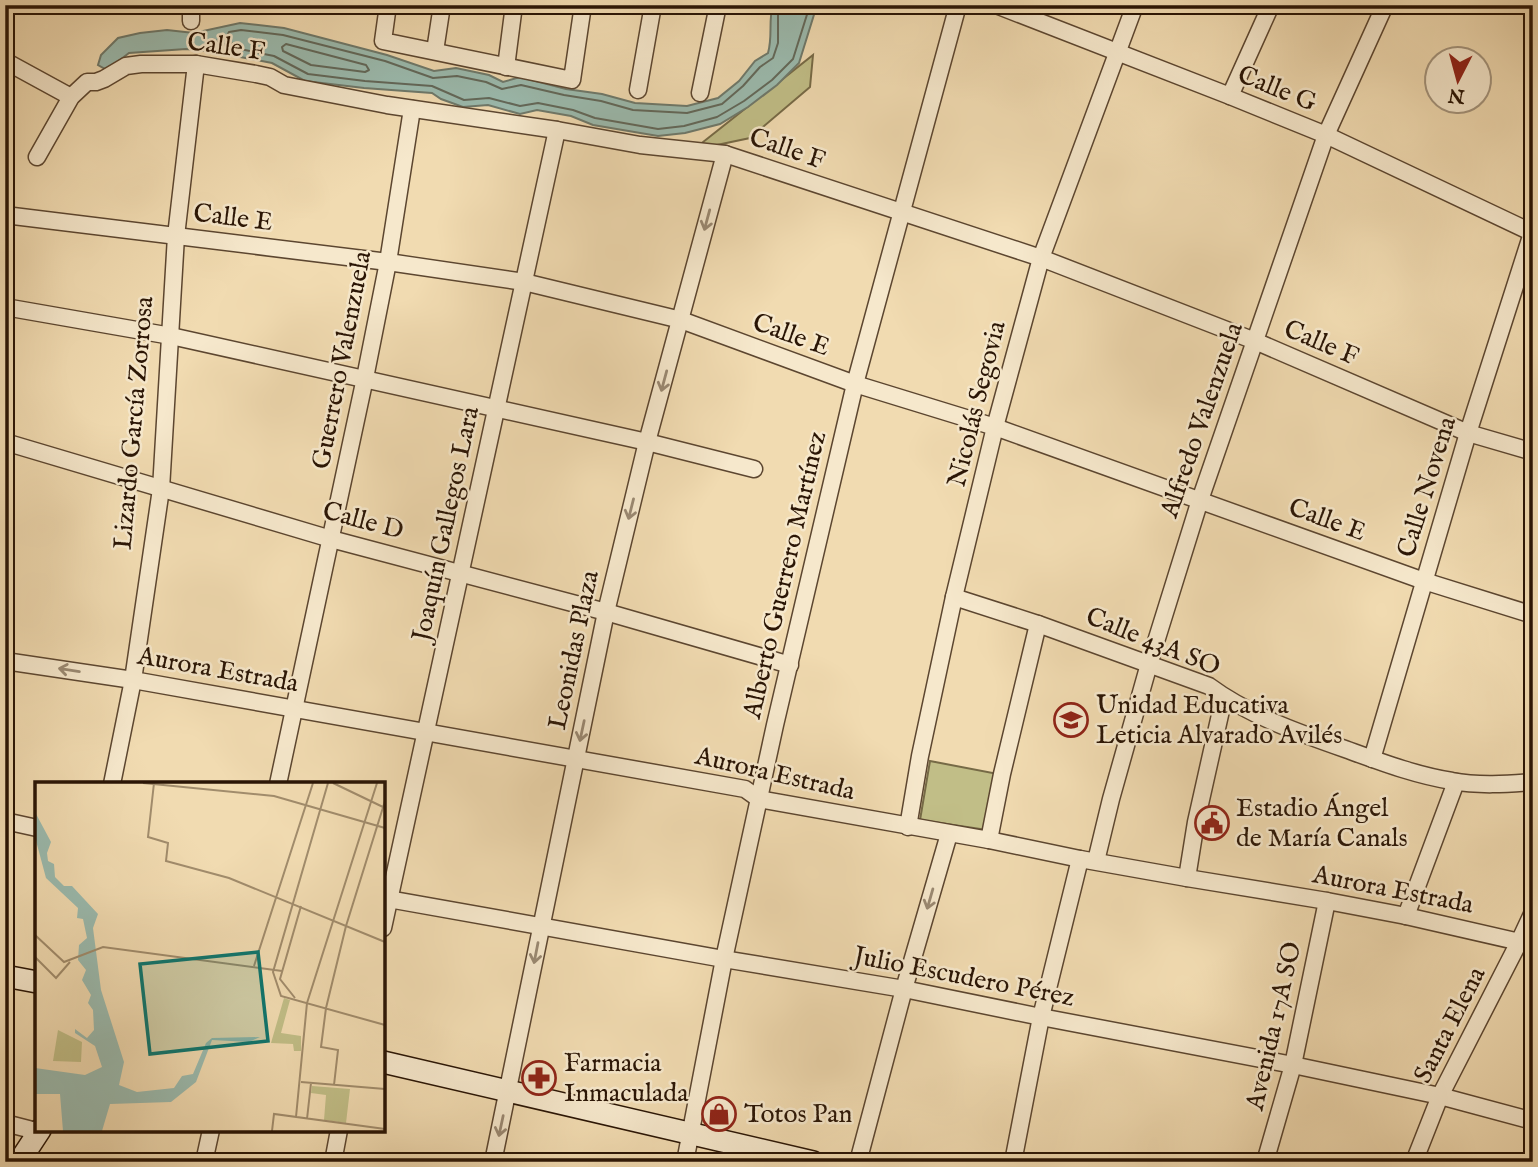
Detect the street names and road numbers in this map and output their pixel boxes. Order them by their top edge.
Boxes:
street label: Calle F [185,25,267,69]
street label: Calle G [1233,58,1322,120]
street label: Calle F [745,121,829,177]
street label: Calle E [192,197,274,239]
street label: Guerrero Valenzuela [305,247,379,472]
street label: Lizardo García Zorrosa [106,294,162,551]
street label: Calle E [748,306,834,364]
street label: Calle F [1279,313,1363,373]
street label: Nicolás Segovia [940,317,1014,491]
street label: Alfredo Valenzuela [1153,317,1251,523]
street label: Joaquín Gallegos Lara [404,403,487,647]
street label: Calle Novena [1390,412,1464,561]
street label: Alberto Guerrero Martínez [736,428,834,723]
street label: Calle E [1284,491,1370,549]
street label: Calle D [319,494,407,548]
street label: Leonidas Plaza [541,567,607,733]
street label: Calle 43A SO [1081,600,1225,684]
street label: Aurora Estrada [134,639,302,701]
street label: Aurora Estrada [691,739,859,809]
street label: Aurora Estrada [1309,858,1477,922]
street label: Julio Escudero Pérez [848,939,1077,1015]
street label: Avenida 17A SO [1238,939,1309,1114]
street label: Santa Elena [1407,961,1494,1089]

